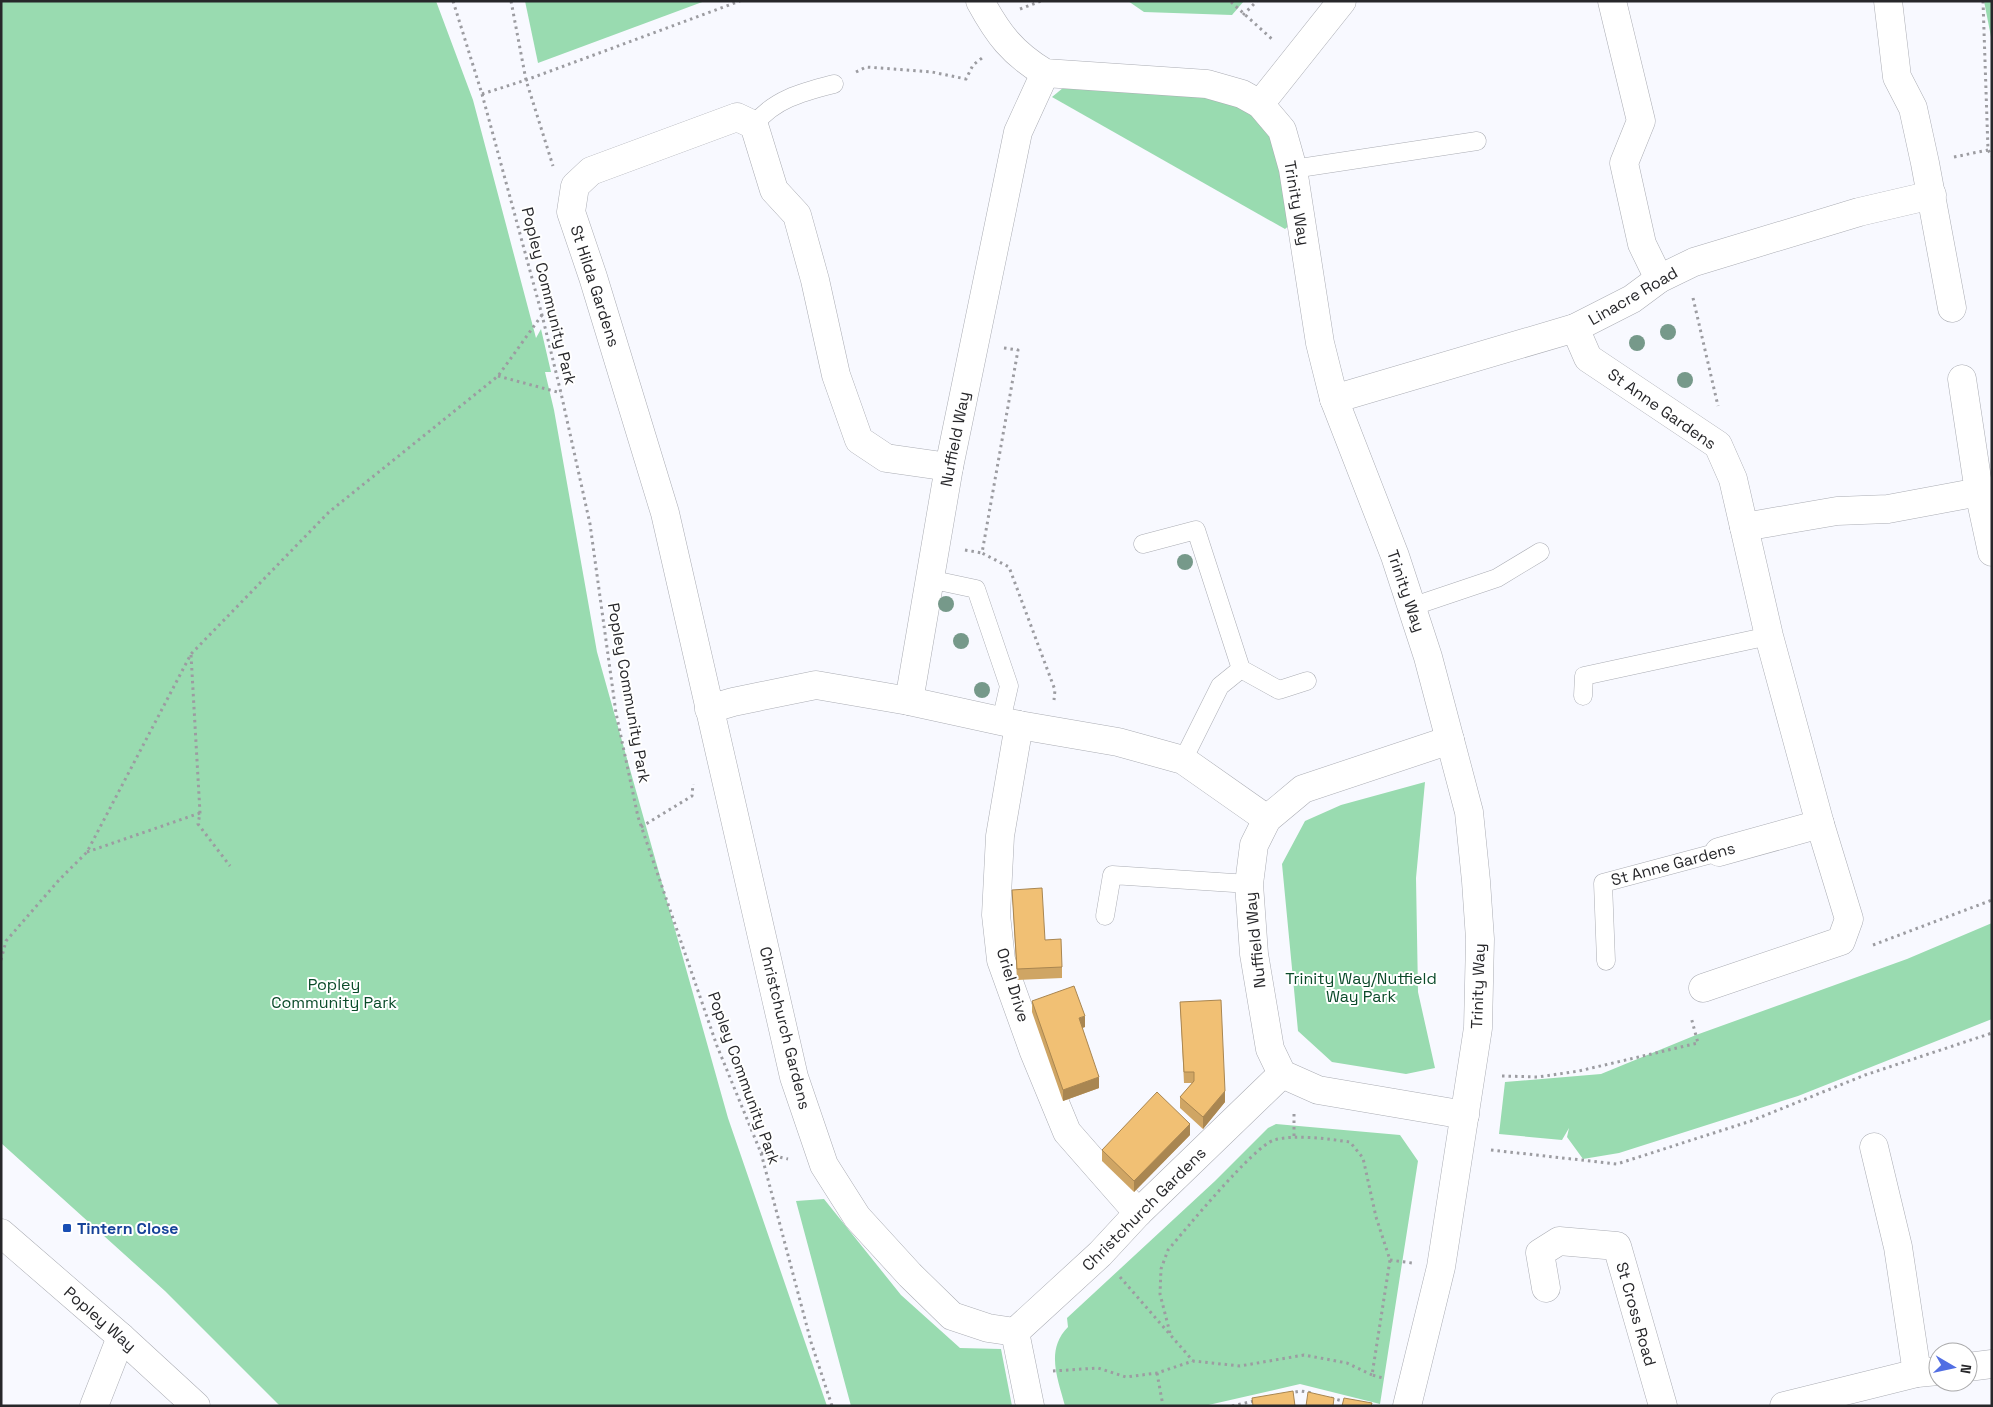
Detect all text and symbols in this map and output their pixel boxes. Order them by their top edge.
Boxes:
street label: Trinity Way [1279,159,1315,247]
street label: Popley Community Park [517,205,581,387]
street label: St Hilda Gardens [565,222,625,350]
street label: Linacre Road [1585,262,1681,330]
street label: St Anne Gardens [1604,364,1720,454]
street label: Nuffield Way [935,390,975,488]
street label: Trinity Way [1382,547,1430,635]
street label: Popley Community Park [603,601,655,785]
street label: St Anne Gardens [1609,837,1737,891]
street label: Nuffield Way [1240,891,1270,989]
street label: Trinity Way [1466,943,1490,1029]
street label: Christchurch Gardens [755,944,815,1112]
street label: Oriel Drive [992,945,1034,1025]
park label: Trinity Way/Nutfield Way Park [1285,968,1437,1007]
park label: Popley Community Park [271,974,397,1013]
street label: Popley Community Park [703,989,785,1168]
street label: Christchurch Gardens [1077,1142,1211,1276]
place label: Tintern Close [77,1218,179,1239]
marker: Tintern Close [61,1222,73,1234]
street label: St Cross Road [1611,1259,1661,1369]
street label: Popley Way [59,1282,141,1356]
north arrow [1928,1342,1978,1392]
text: N [1956,1363,1975,1375]

